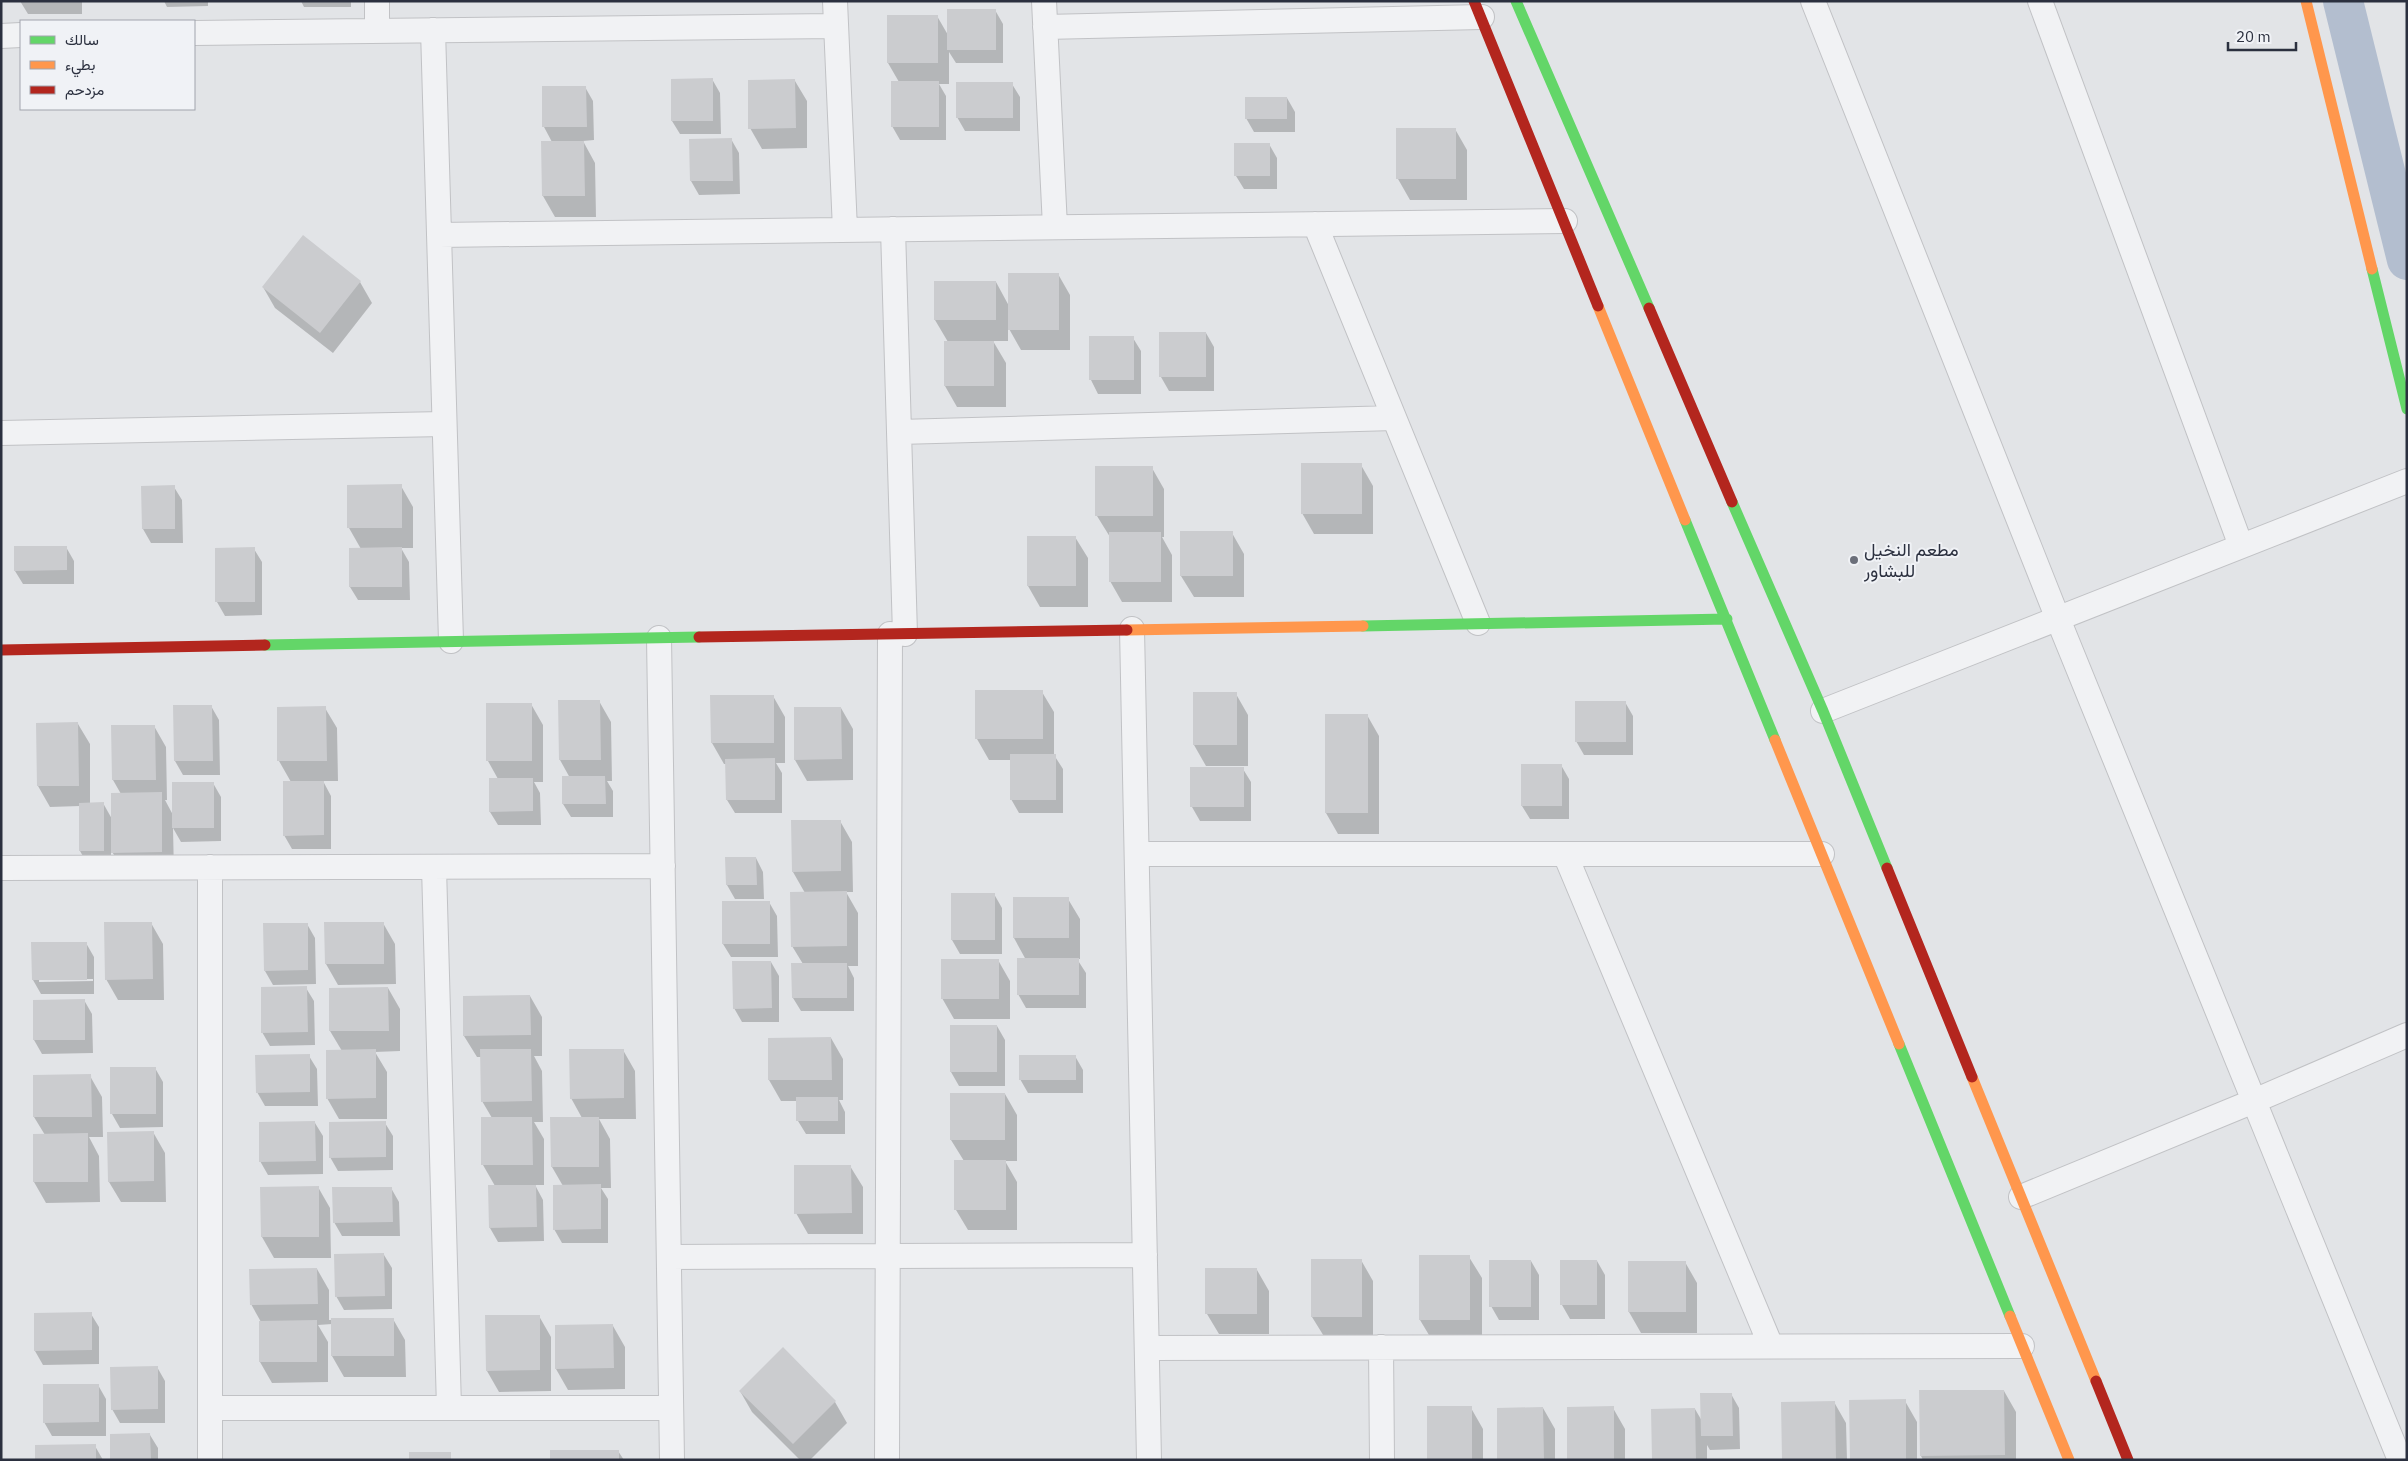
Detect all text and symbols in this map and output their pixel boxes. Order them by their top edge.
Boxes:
legend [20,20,195,110]
scale bar [2228,20,2296,52]
text: 20 m [2236,27,2271,46]
text: سالك [65,30,99,49]
text: بطيء [65,55,95,78]
text: مزدحم [65,80,104,100]
place label: مطعم النخيل للبشاور [1863,538,1959,582]
marker: مطعم النخيل للبشاور [1848,554,1860,566]

